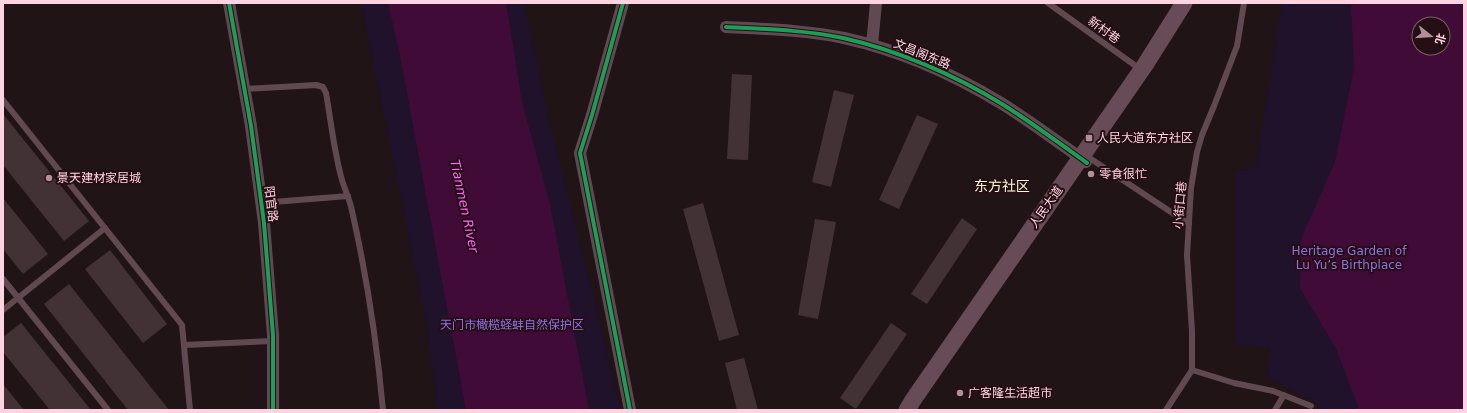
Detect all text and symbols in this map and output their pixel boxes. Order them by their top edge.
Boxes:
street label: 新村巷 [1085,14,1123,46]
north arrow [1411,16,1451,56]
text: 北 [1432,32,1448,46]
street label: 文昌阁东路 [892,36,952,72]
place label: 人民大道东方社区 [1097,131,1193,145]
marker: 人民大道东方社区 [1084,133,1094,143]
water label: Tianmen River [447,158,482,255]
place label: 零食很忙 [1099,167,1147,181]
marker: 零食很忙 [1086,169,1096,179]
place label: 景天建材家居城 [57,171,141,185]
marker: 景天建材家居城 [44,173,54,183]
district label: 东方社区 [974,178,1030,194]
street label: 小街口巷 [1171,180,1189,230]
street label: 人民大道 [1026,183,1066,231]
street label: 阳官路 [262,185,280,223]
park label: Heritage Garden of Lu Yu’s Birthplace [1292,244,1407,272]
park label: 天门市橄榄蛏蚌自然保护区 [440,318,584,332]
place label: 广客隆生活超市 [968,386,1052,400]
marker: 广客隆生活超市 [955,388,965,398]

